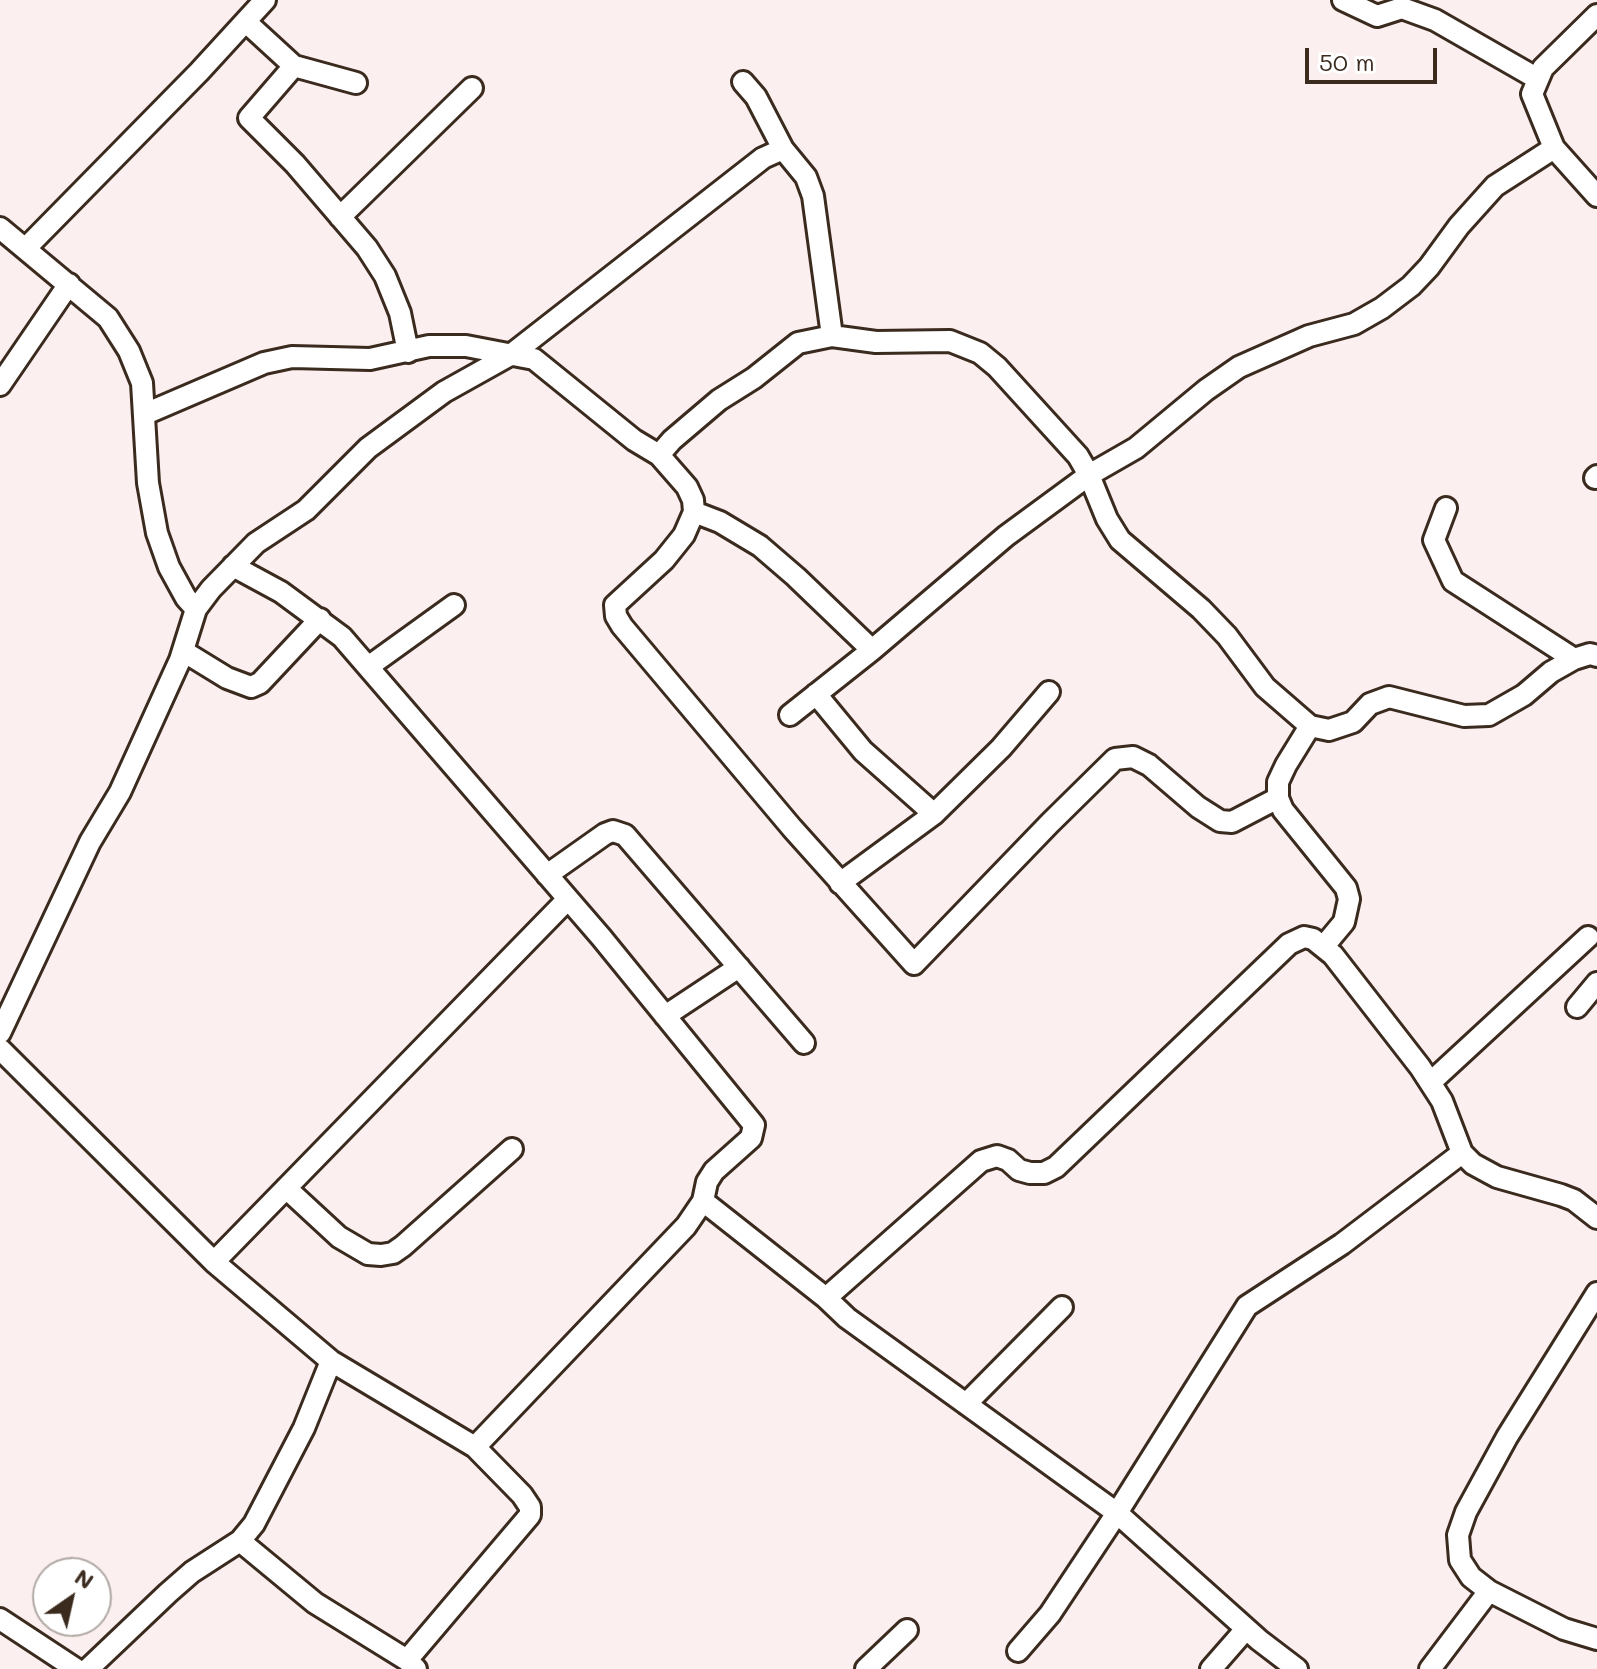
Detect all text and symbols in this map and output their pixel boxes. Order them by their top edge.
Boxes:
scale bar [1309,32,1441,82]
text: 50 m [1319,46,1375,77]
north arrow [32,1557,112,1637]
text: N [70,1562,100,1595]

